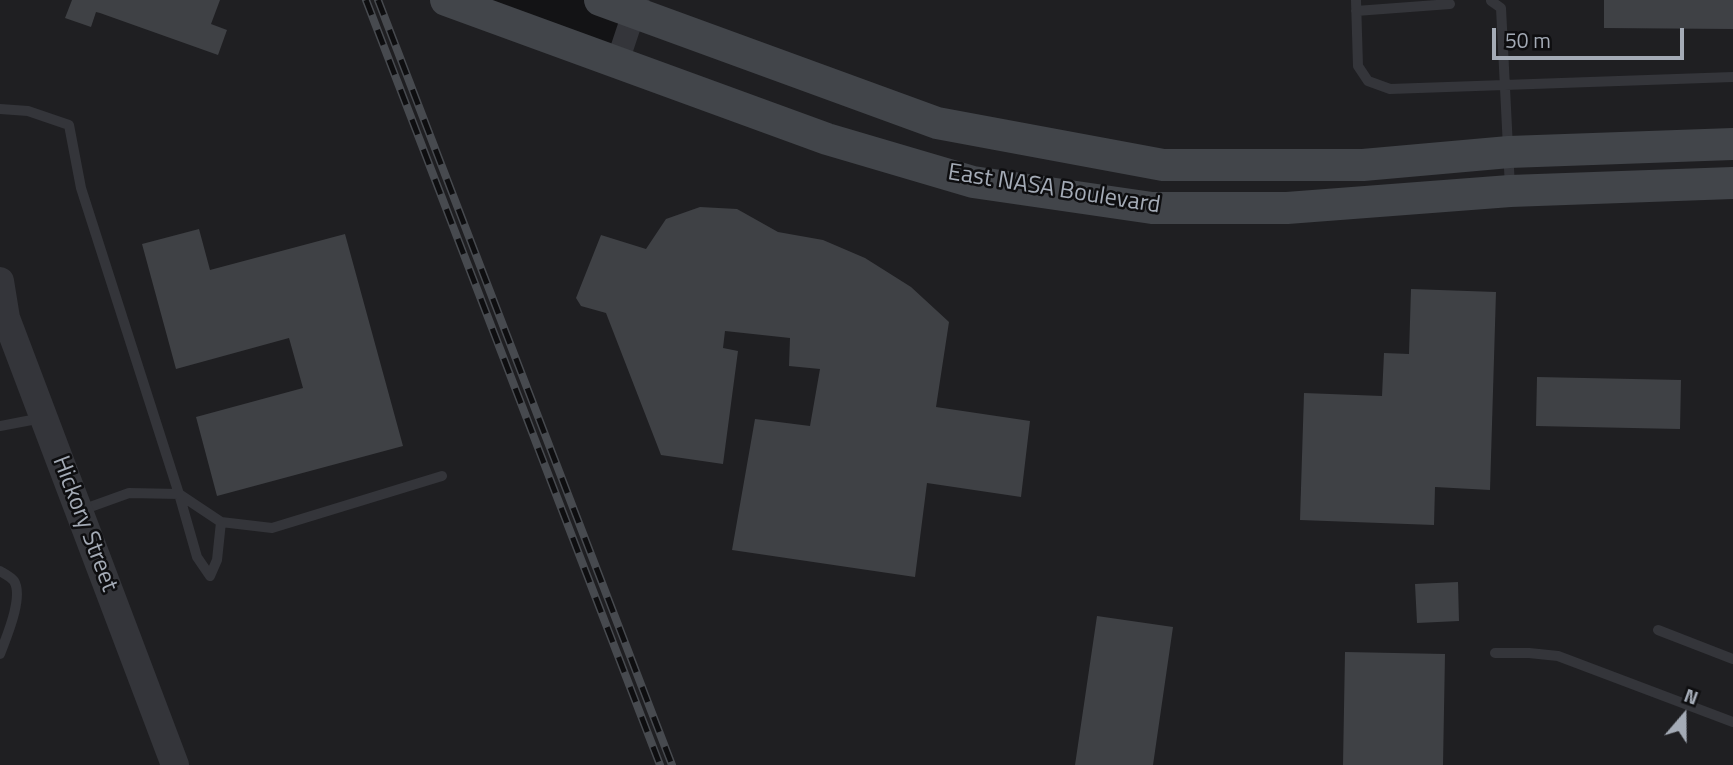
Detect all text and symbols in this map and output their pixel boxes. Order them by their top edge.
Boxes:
scale bar [1495,14,1688,58]
text: 50 m [1505,24,1551,56]
street label: East NASA Boulevard [946,159,1162,221]
street label: Hickory Street [45,452,123,596]
text: N [1680,680,1702,712]
north arrow [1649,681,1719,751]

